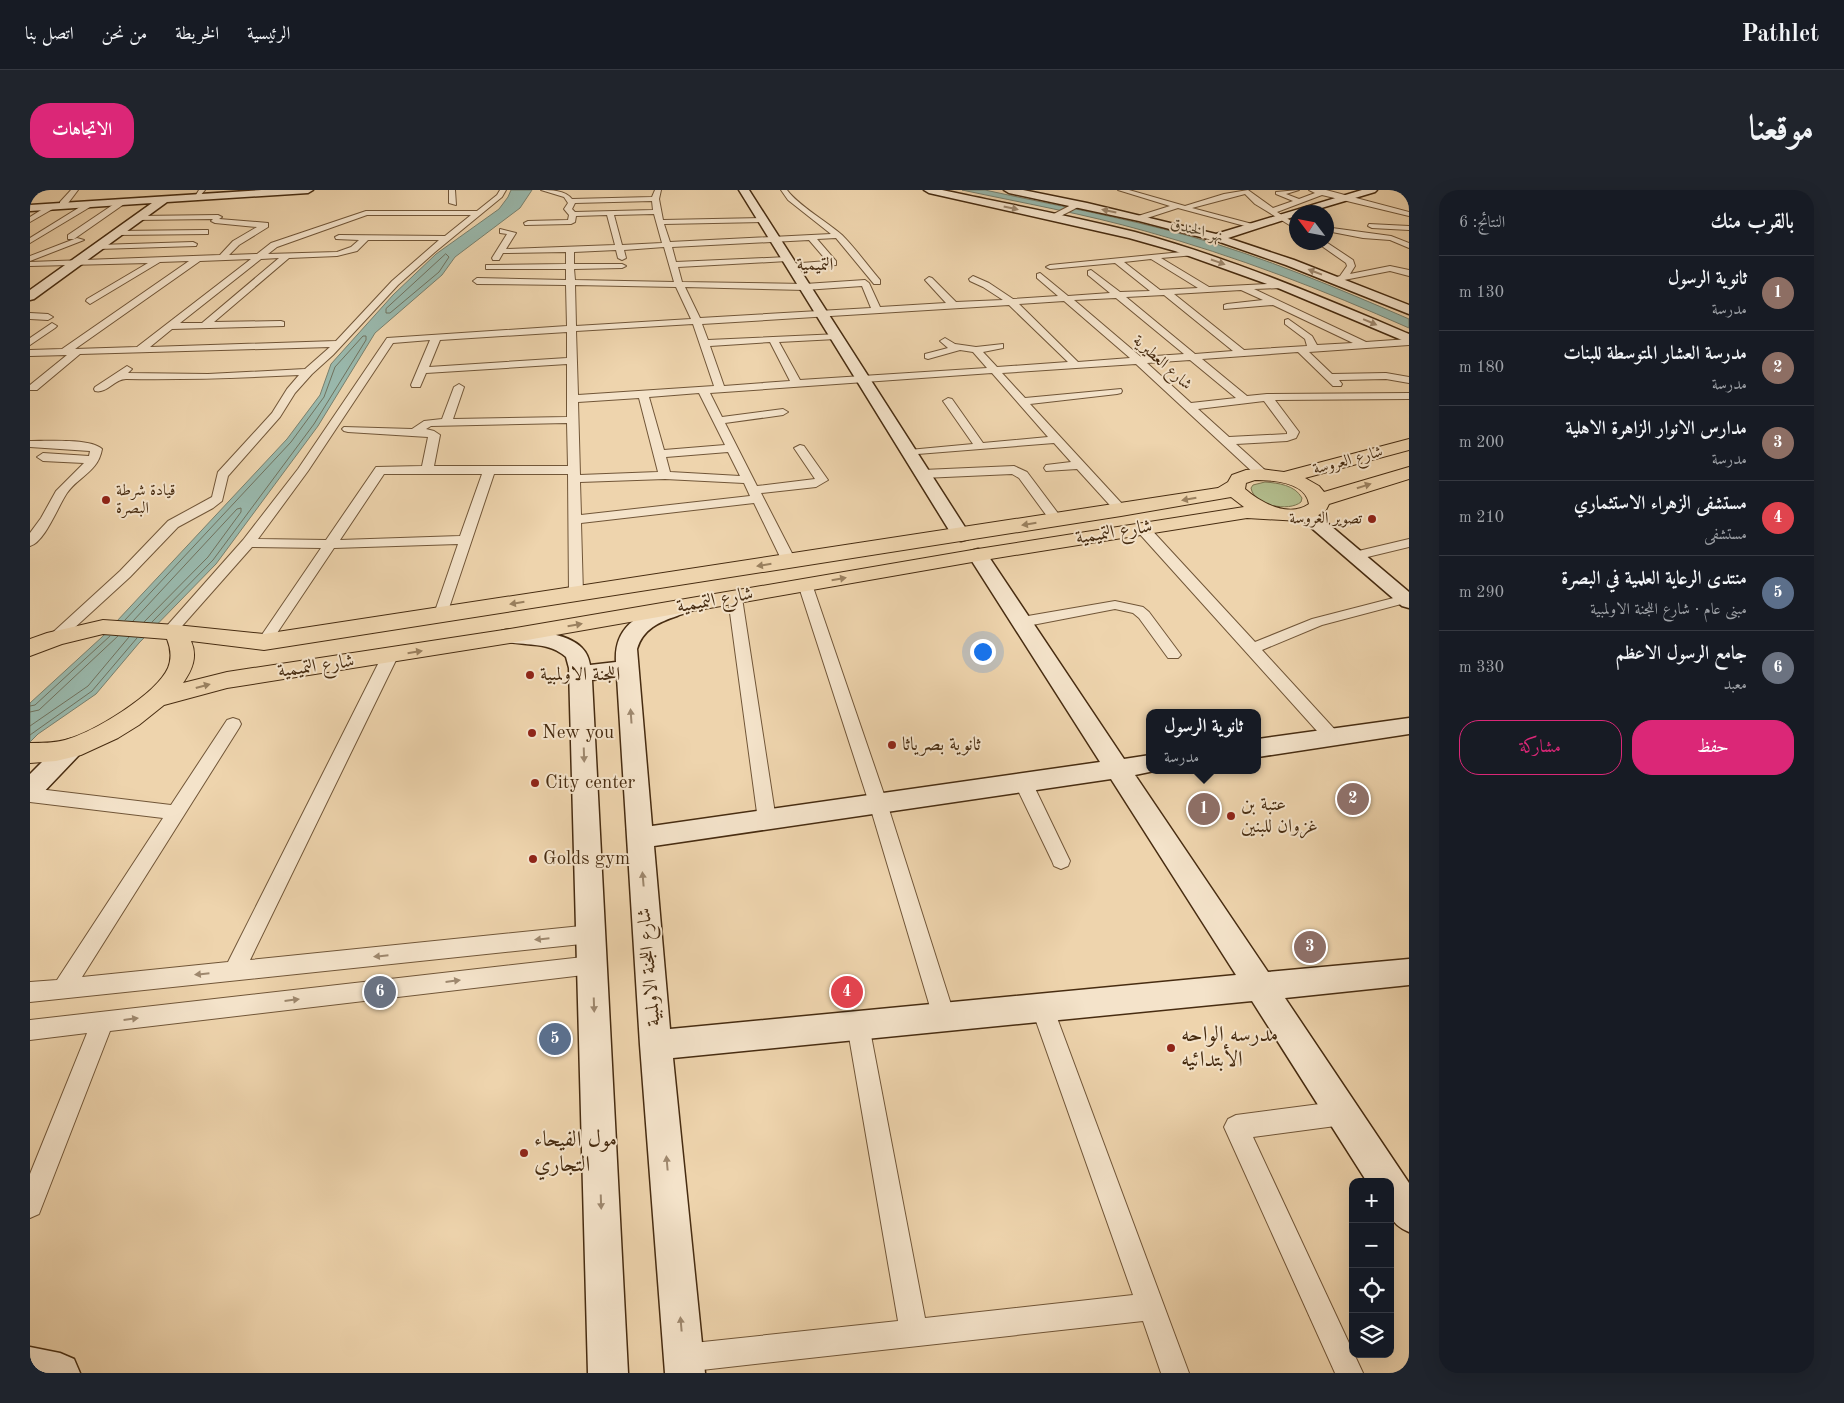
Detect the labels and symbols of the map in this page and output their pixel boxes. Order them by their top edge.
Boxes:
one-way arrow [1003,204,1018,212]
north arrow [1289,205,1334,250]
one-way arrow [1102,207,1117,215]
water label: نهر الخندق [1168,216,1225,247]
district label: التميمية [797,256,834,274]
one-way arrow [1211,259,1226,267]
one-way arrow [1307,268,1322,276]
one-way arrow [1362,318,1377,326]
street label: شارع العطيرية [1127,333,1194,396]
street label: شارع العروسة [1311,444,1386,482]
one-way arrow [1357,482,1372,490]
place label: قيادة شرطة البصرة [116,483,175,518]
marker: قيادة شرطة البصرة [100,494,112,506]
one-way arrow [1181,495,1197,503]
place label: تصوير العروسة [1289,511,1363,528]
marker: تصوير العروسة [1366,513,1378,525]
street label: شارع التميمية [1074,518,1154,552]
one-way arrow [1020,521,1036,529]
one-way arrow [756,561,772,569]
one-way arrow [831,574,847,582]
street label: شارع التميمية [675,585,755,621]
one-way arrow [509,599,525,607]
one-way arrow [568,620,584,628]
your location [970,639,996,665]
one-way arrow [407,647,423,655]
street label: شارع التميمية [276,652,356,686]
place label: اللجنة الاولمبية [540,665,620,685]
marker: اللجنة الاولمبية [524,669,536,681]
one-way arrow [195,682,210,690]
one-way arrow [627,708,635,724]
place label: New you [542,724,614,743]
marker: New you [526,727,538,739]
place label: ثانوية بصرياثا [902,736,981,756]
marker: ثانوية بصرياثا [886,739,898,751]
one-way arrow [580,747,588,763]
place label: City center [545,774,636,793]
marker: City center [529,777,541,789]
pin: 2 [1337,780,1369,818]
pin: 1 [1188,790,1220,828]
place label: عتبة بن غزوان للبنين [1241,796,1318,839]
marker: عتبة بن غزوان للبنين [1225,810,1237,822]
place label: Golds gym [543,850,630,869]
marker: Golds gym [527,853,539,865]
one-way arrow [639,870,647,886]
street label: شارع اللجنة الاولمبية [634,907,669,1027]
pin: 3 [1294,928,1326,966]
one-way arrow [534,935,550,943]
one-way arrow [373,952,389,960]
one-way arrow [194,970,210,978]
pin: 6 [364,973,396,1011]
pin: 4 [831,973,863,1011]
one-way arrow [446,977,462,985]
one-way arrow [284,996,300,1004]
one-way arrow [590,997,598,1013]
one-way arrow [123,1015,139,1023]
pin: 5 [539,1020,571,1058]
place label: مدرسه الواحه الأبتدائيه [1181,1024,1278,1072]
marker: مدرسه الواحه الأبتدائيه [1165,1042,1177,1054]
place label: مول الفيحاء التجاري [534,1129,617,1181]
marker: مول الفيحاء التجاري [518,1147,530,1159]
one-way arrow [662,1154,670,1170]
one-way arrow [598,1194,606,1210]
one-way arrow [677,1316,685,1332]

